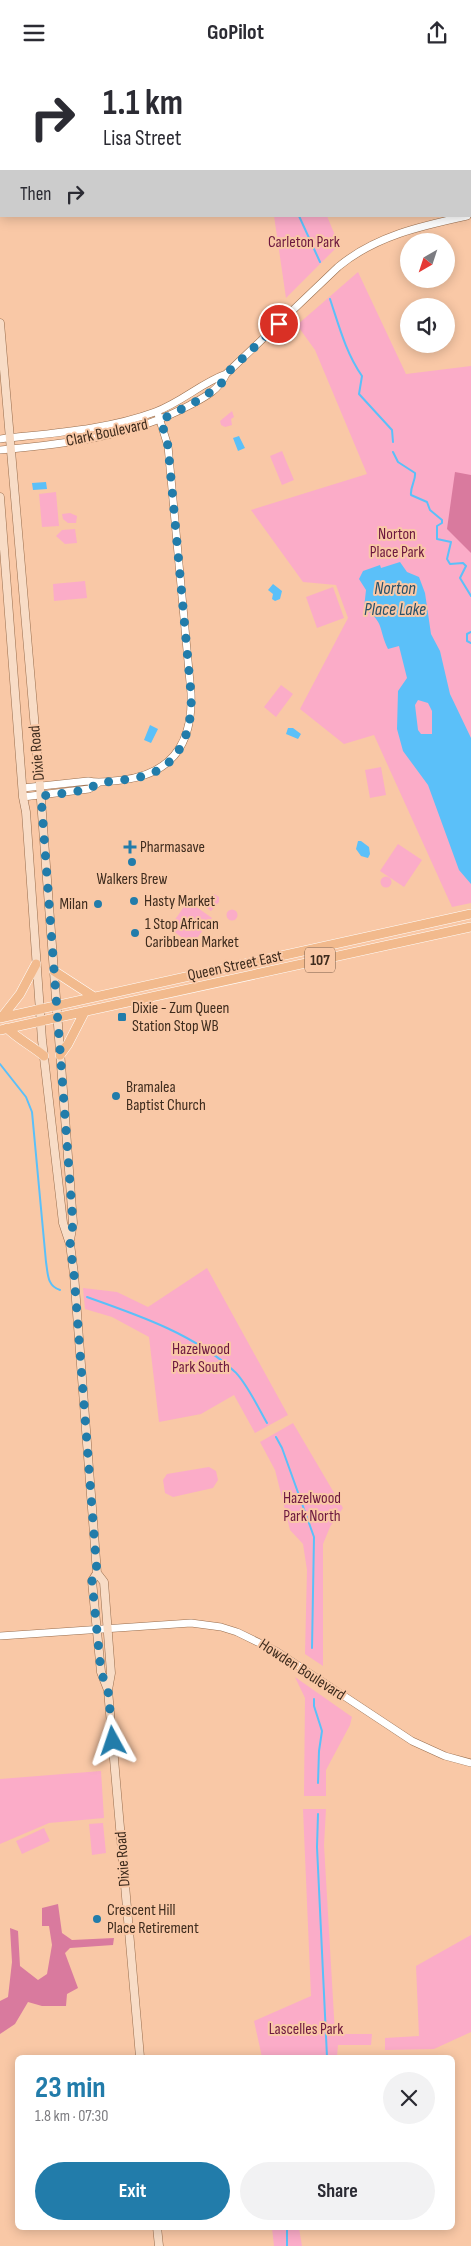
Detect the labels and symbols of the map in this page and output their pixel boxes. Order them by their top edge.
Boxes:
park label: Carleton Park [268,233,340,252]
north arrow [400,233,455,287]
pin [258,303,300,345]
street label: Clark Boulevard [64,415,150,451]
park label: Norton Place Park [370,525,424,562]
water label: Norton Place Lake [364,578,426,620]
street label: Dixie Road [25,725,49,781]
place label: Pharmasave [140,838,205,857]
marker: Pharmasave [124,841,136,853]
marker: Walkers Brew [126,856,138,868]
place label: Walkers Brew [97,870,167,889]
place label: Hasty Market [144,892,215,911]
place label: Milan [60,895,88,914]
marker: Hasty Market [128,895,140,907]
marker: Milan [92,898,104,910]
place label: 1 Stop African Caribbean Market [145,915,239,952]
marker: 1 Stop African Caribbean Market [129,927,141,939]
street label: Queen Street East [186,947,284,985]
road number: 107 [305,947,335,973]
place label: Dixie - Zum Queen Station Stop WB [132,999,229,1036]
marker: Dixie - Zum Queen Station Stop WB [116,1011,128,1023]
place label: Bramalea Baptist Church [126,1078,206,1115]
marker: Bramalea Baptist Church [110,1090,122,1102]
park label: Hazelwood Park South [172,1340,230,1377]
park label: Hazelwood Park North [283,1489,341,1526]
street label: Howden Boulevard [255,1635,349,1705]
position arrow [86,1714,138,1766]
street label: Dixie Road [112,1831,134,1887]
place label: Crescent Hill Place Retirement [107,1901,199,1938]
marker: Crescent Hill Place Retirement [91,1913,103,1925]
park label: Lascelles Park [269,2020,343,2039]

